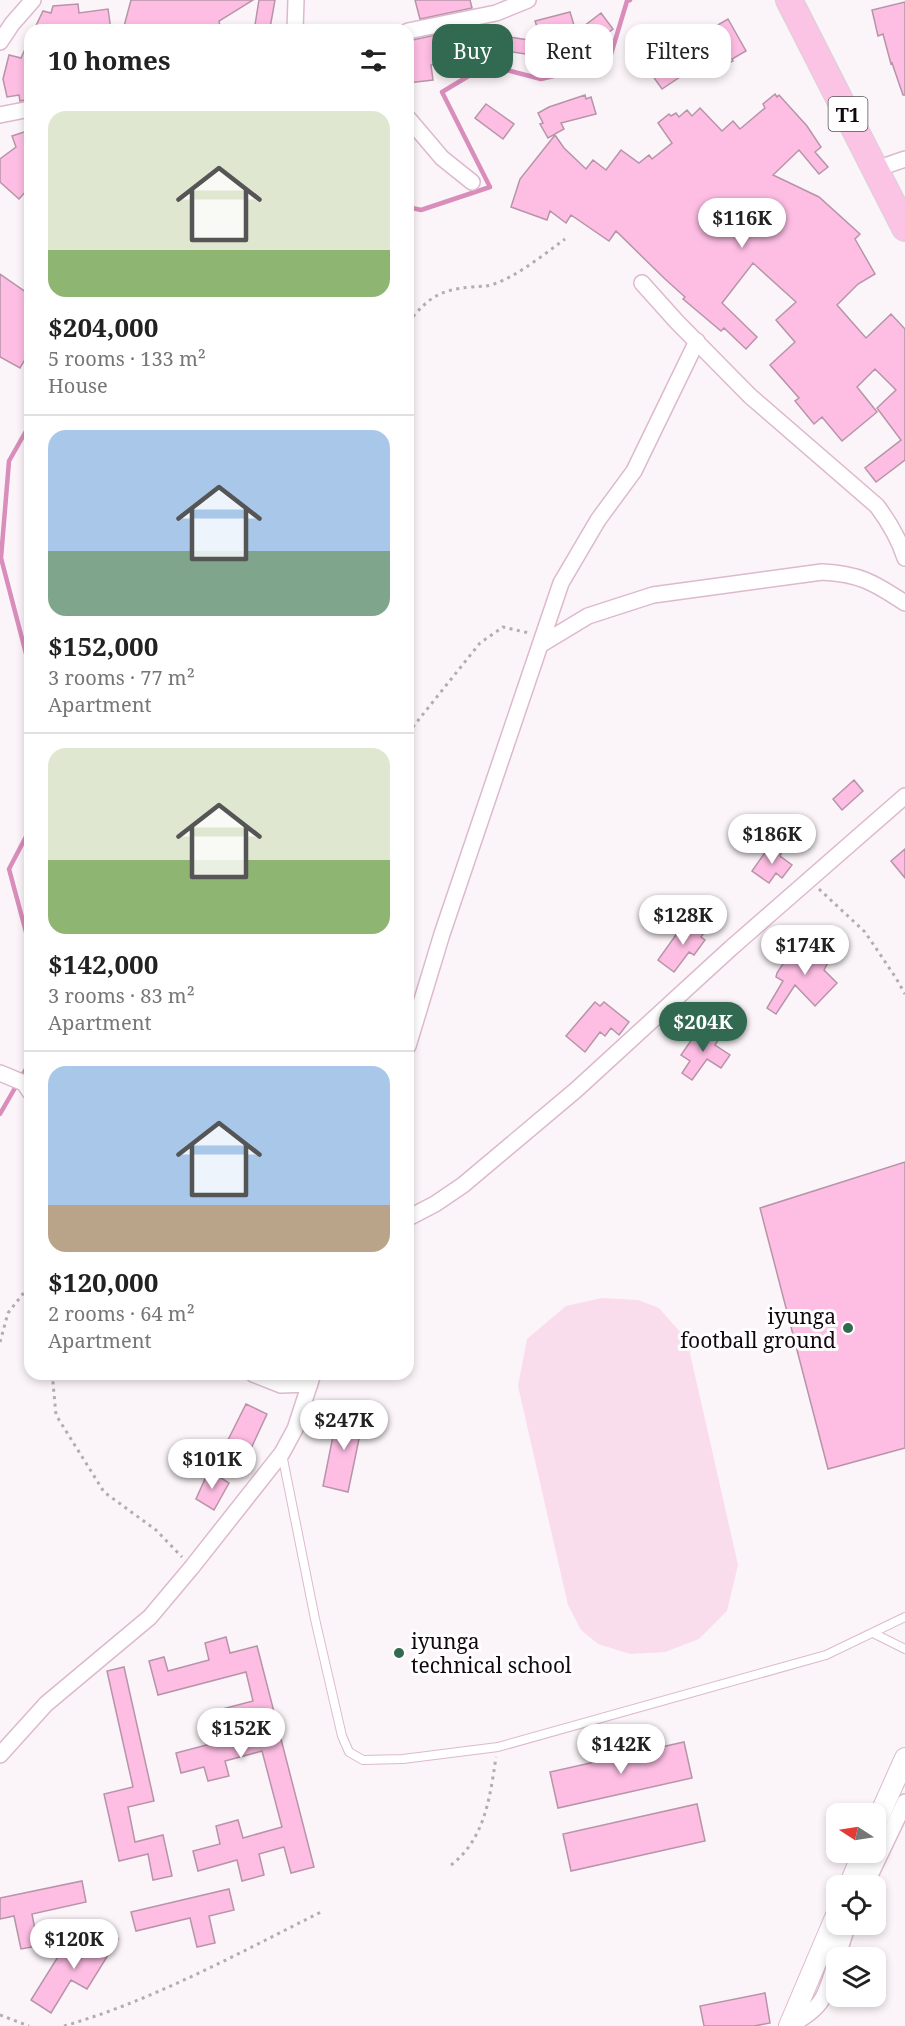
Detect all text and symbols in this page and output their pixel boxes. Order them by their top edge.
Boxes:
chip: Buy [432,24,513,78]
chip: Rent [525,24,613,78]
chip: Filters [625,24,731,78]
text: 10 homes [48,42,170,78]
icon: filters [357,44,390,77]
road number: T1 [828,97,868,131]
icon: home [165,150,273,258]
pin: $116K [700,198,784,249]
text: $116K [712,204,772,231]
text: $204,000 [48,309,158,345]
text: 5 rooms · 133 m² [48,345,206,372]
text: House [48,372,108,399]
icon: home [165,469,273,577]
text: $152,000 [48,628,158,664]
text: 3 rooms · 77 m² [48,664,195,691]
text: Apartment [48,691,152,718]
icon: home [165,787,273,895]
pin: $186K [730,814,814,865]
text: $186K [742,820,802,847]
pin: $128K [641,895,725,946]
text: $128K [653,901,713,928]
pin: $174K [763,925,847,976]
text: $174K [775,931,835,958]
text: $142,000 [48,946,158,982]
text: 3 rooms · 83 m² [48,982,195,1009]
pin: $204K [661,1002,745,1053]
text: $204K [673,1008,733,1035]
text: Apartment [48,1009,152,1036]
icon: home [165,1105,273,1213]
text: $120,000 [48,1264,158,1300]
text: 2 rooms · 64 m² [48,1300,195,1327]
place label: iyunga football ground [680,1302,836,1354]
marker: iyunga football ground [841,1321,855,1335]
text: Apartment [48,1327,152,1354]
pin: $247K [302,1400,386,1451]
text: $247K [314,1406,374,1433]
pin: $101K [170,1439,254,1490]
text: $101K [182,1445,242,1472]
place label: iyunga technical school [411,1627,572,1679]
marker: iyunga technical school [392,1646,406,1660]
pin: $152K [199,1708,283,1759]
text: $152K [211,1714,271,1741]
pin: $142K [579,1724,663,1775]
text: $142K [591,1730,651,1757]
north arrow [826,1803,886,1863]
map controls [826,1803,886,2007]
button: locate [826,1875,886,1935]
pin: $120K [32,1919,116,1970]
text: $120K [44,1925,104,1952]
button: layers [826,1947,886,2007]

